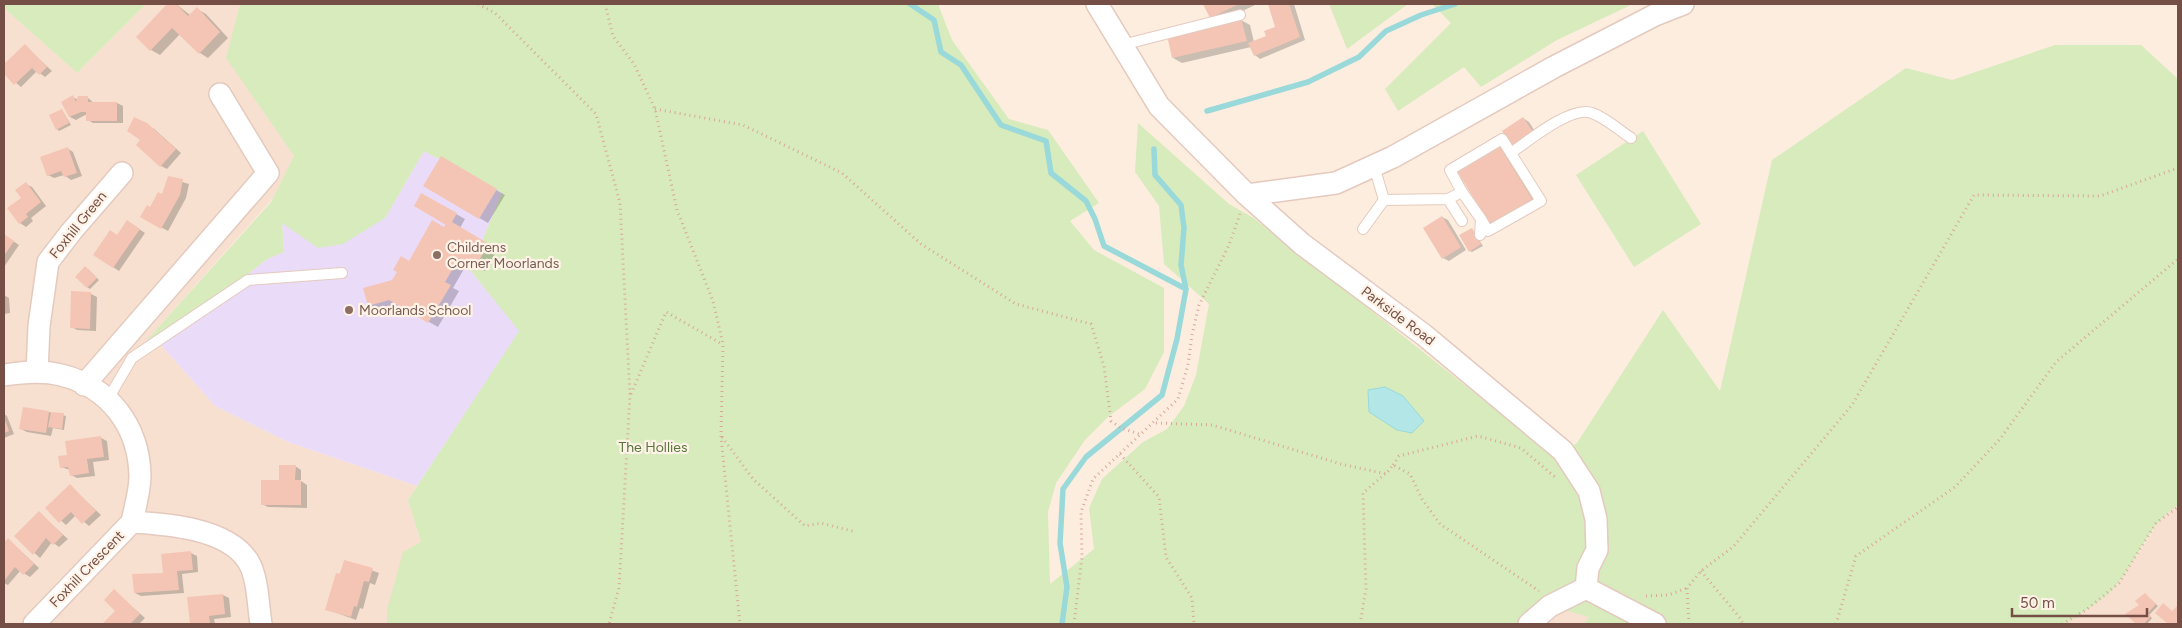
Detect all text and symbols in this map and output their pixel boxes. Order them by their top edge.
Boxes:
street label: Foxhill Green [46,188,110,262]
place label: Childrens Corner Moorlands [447,239,559,272]
marker: Childrens Corner Moorlands [431,249,443,261]
street label: Parkside Road [1358,283,1438,349]
place label: Moorlands School [359,302,471,319]
marker: Moorlands School [343,304,355,316]
park label: The Hollies [619,439,687,456]
street label: Foxhill Crescent [46,527,128,611]
scale bar [2012,586,2147,618]
text: 50 m [2020,594,2055,612]

